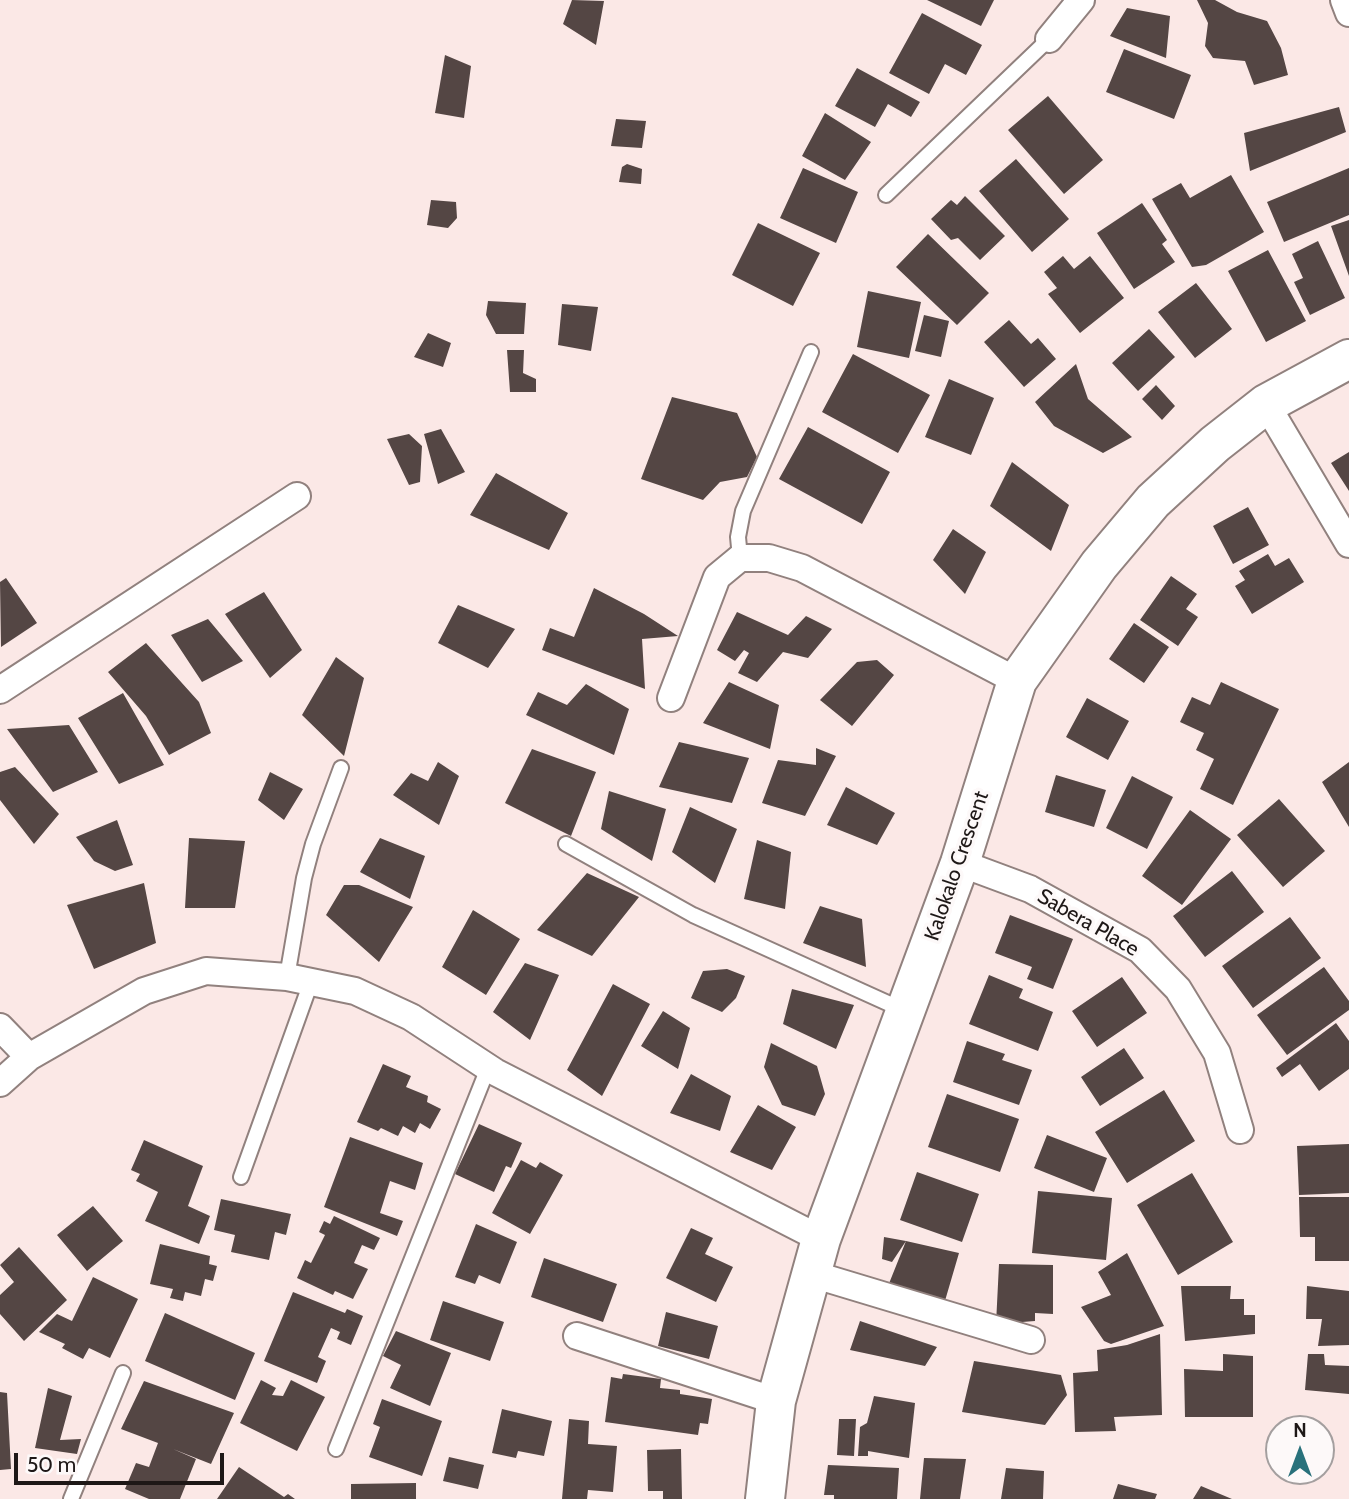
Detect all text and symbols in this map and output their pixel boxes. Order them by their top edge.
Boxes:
street label: Kalokalo Crescent [920,788,994,944]
street label: Sabera Place [1033,884,1143,962]
north arrow [1265,1415,1335,1485]
text: N [1293,1419,1307,1442]
scale bar [18,1440,228,1484]
text: 50 m [27,1452,76,1477]

